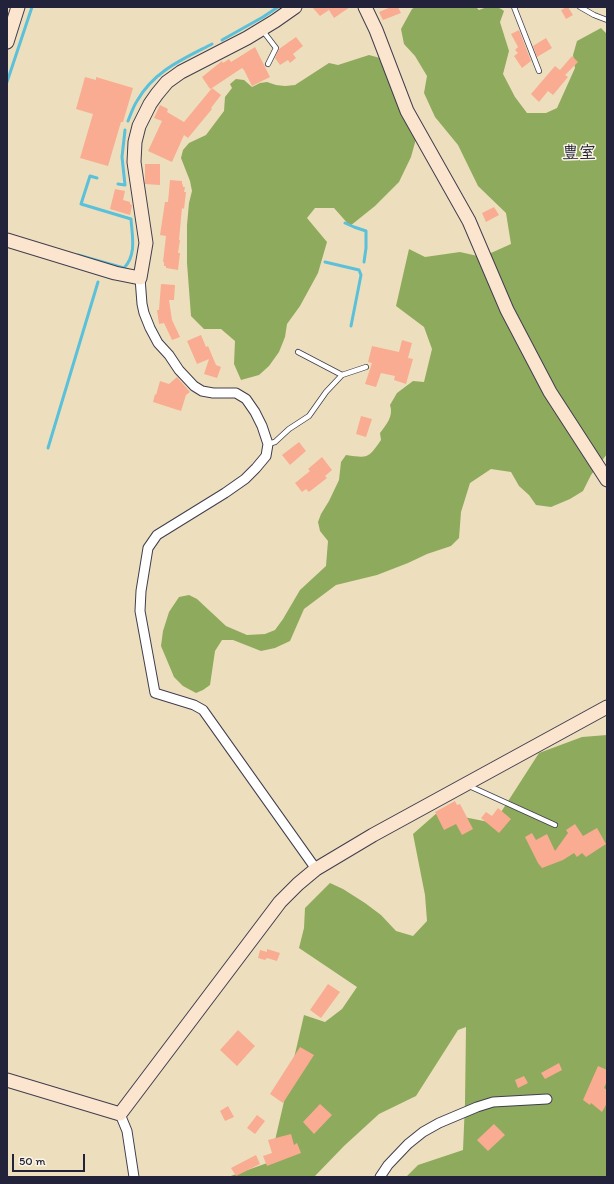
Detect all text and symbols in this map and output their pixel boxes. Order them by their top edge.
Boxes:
district label: 豊室 [562,144,596,164]
scale bar [14,1146,87,1172]
text: 50 m [19,1154,45,1168]

